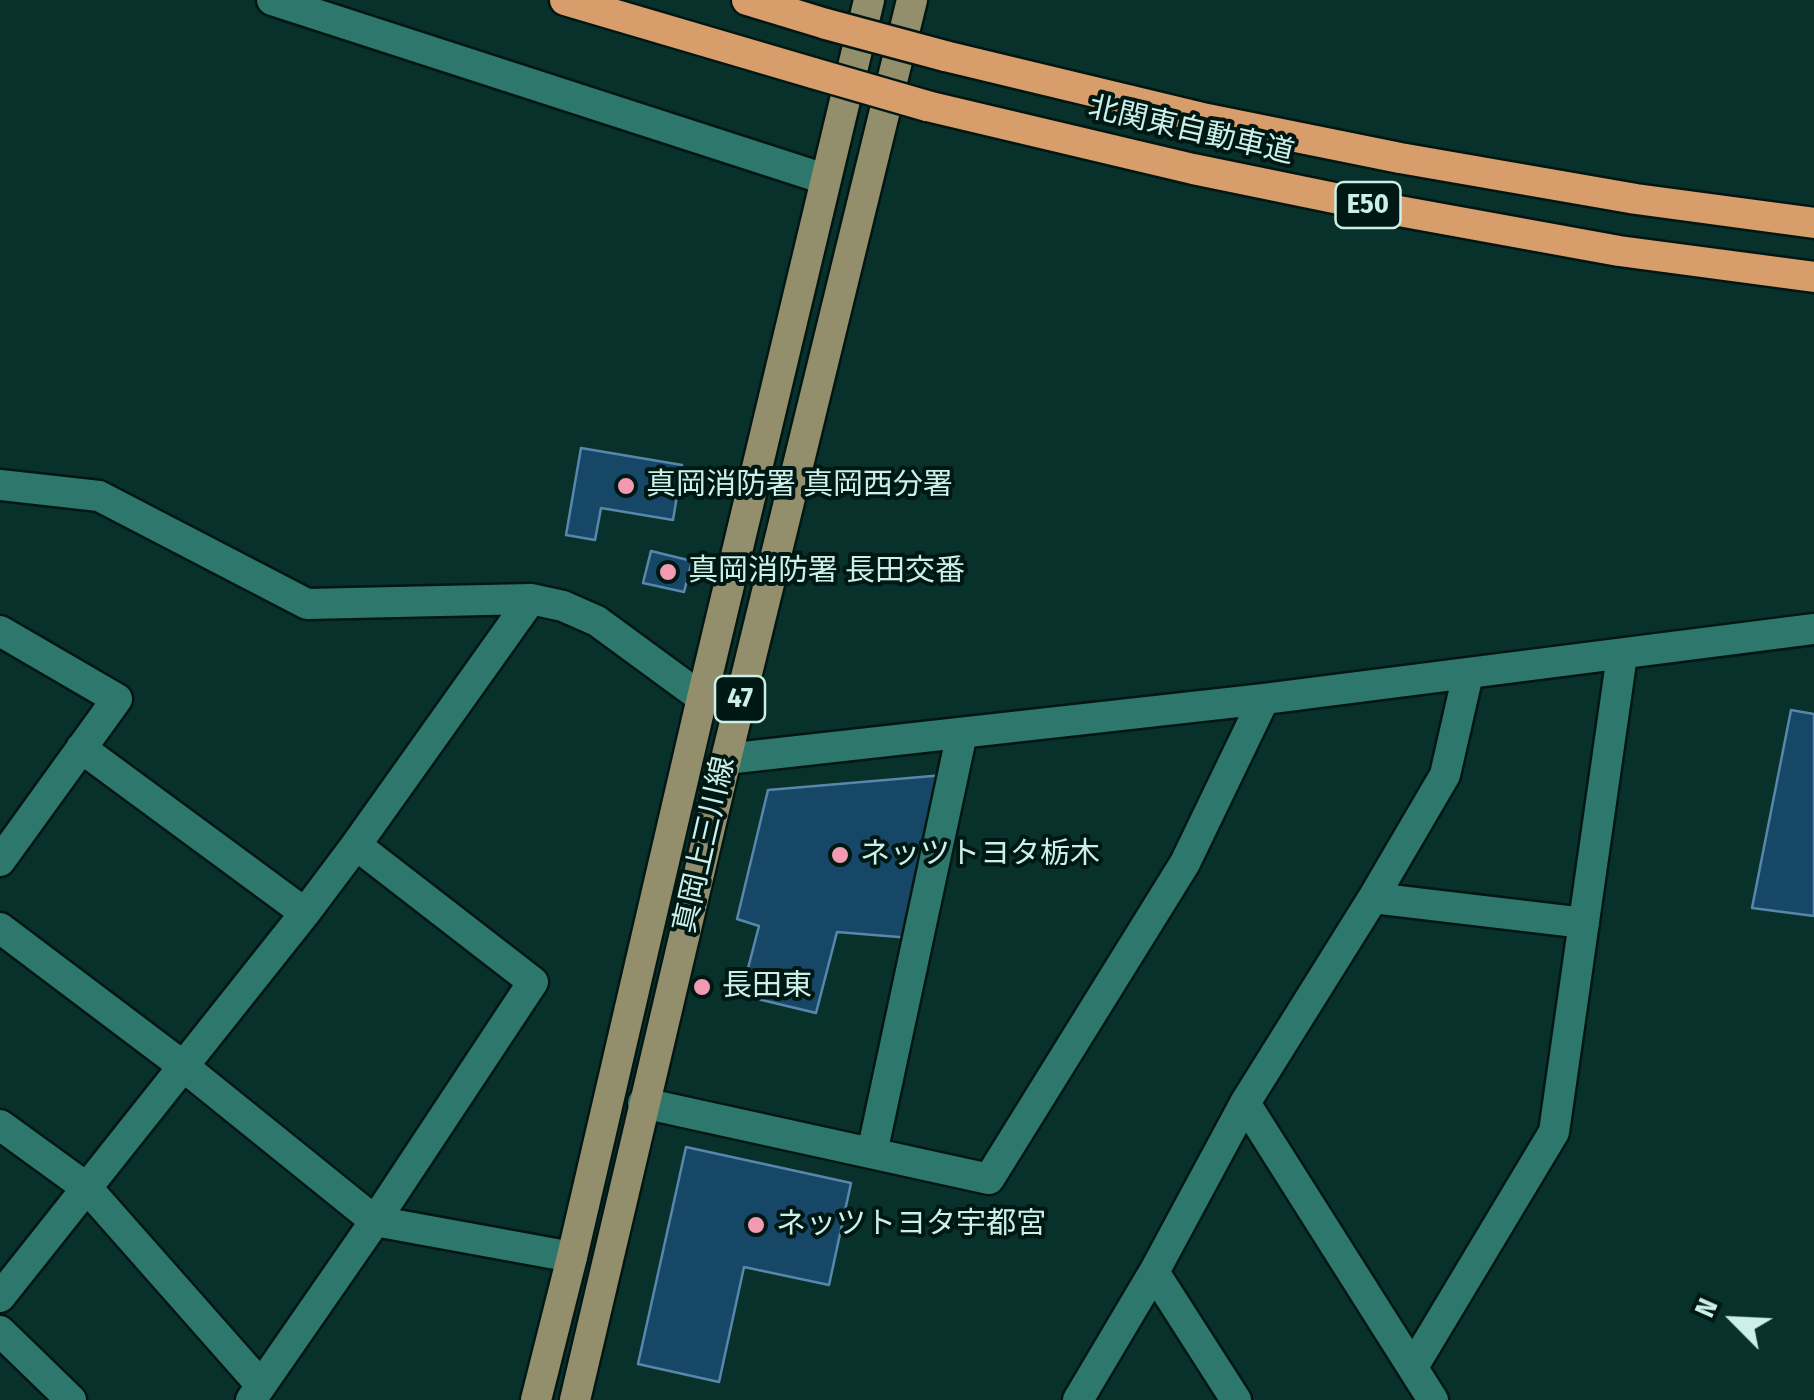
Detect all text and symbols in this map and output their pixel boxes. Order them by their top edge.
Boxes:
street label: 北関東自動車道 [1085,90,1297,172]
road number: E50 [1336,182,1400,228]
place label: 真岡消防署 真岡西分署 [646,468,953,504]
marker: 真岡消防署 真岡西分署 [615,475,637,497]
place label: 真岡消防署 長田交番 [688,554,965,590]
marker: 真岡消防署 長田交番 [657,561,679,583]
road number: 47 [715,676,765,722]
street label: 真岡上三川線 [667,753,743,937]
place label: ネッツトヨタ栃木 [860,837,1100,873]
marker: ネッツトヨタ栃木 [829,844,851,866]
place label: 長田東 [722,969,812,1005]
marker: 長田東 [691,976,713,998]
place label: ネッツトヨタ宇都宮 [776,1207,1046,1243]
marker: ネッツトヨタ宇都宮 [745,1214,767,1236]
north arrow [1684,1270,1784,1370]
text: N [1688,1293,1725,1322]

